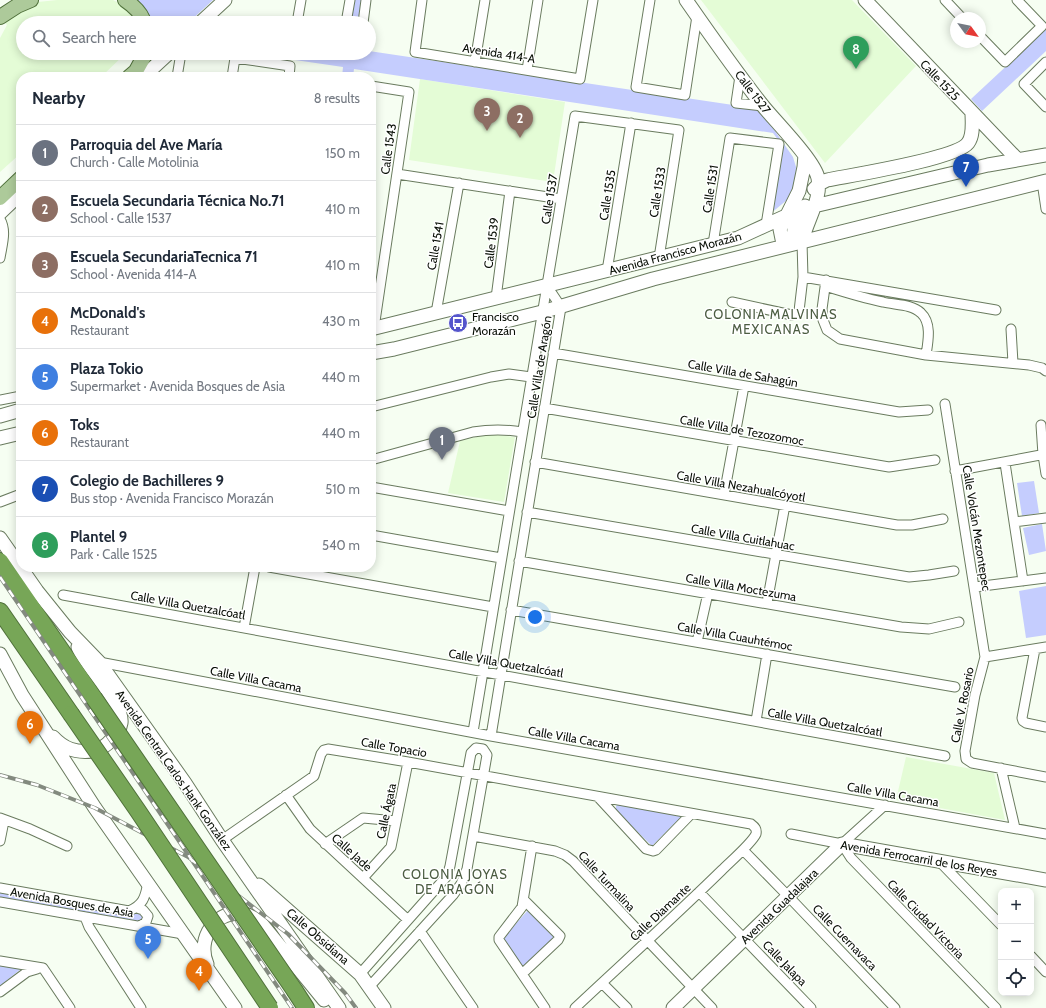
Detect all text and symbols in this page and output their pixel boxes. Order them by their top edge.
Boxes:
north arrow [950,12,986,48]
search box [16,16,376,60]
icon: search [30,27,52,49]
text: Search here [62,29,137,47]
pin: 8 [843,36,869,69]
street label: Avenida 414-A [461,40,537,66]
street label: Calle 1525 [917,57,963,103]
street label: Calle 1527 [732,67,774,117]
text: Nearby [32,88,85,108]
text: 8 results [314,90,360,106]
pin: 3 [474,98,500,131]
pin: 2 [507,105,533,138]
street label: Calle 1543 [377,122,399,176]
text: Parroquia del Ave María [70,136,223,154]
text: 1 [43,145,47,161]
text: 150 m [325,145,360,161]
text: Church · Calle Motolinia [70,154,199,170]
pin: 7 [953,154,979,187]
street label: Calle 1531 [699,164,721,214]
street label: Calle 1533 [646,166,668,218]
street label: Calle 1535 [596,169,618,221]
street label: Calle 1537 [538,173,560,225]
text: Escuela Secundaria Técnica No.71 [70,192,285,210]
text: 2 [42,201,48,217]
text: 410 m [325,201,360,217]
text: School · Calle 1537 [70,210,172,226]
street label: Calle 1539 [480,216,502,269]
street label: Calle 1541 [423,221,447,271]
street label: Avenida Francisco Morazán [607,228,743,278]
text: Escuela SecundariaTecnica 71 [70,248,258,266]
text: 3 [41,257,49,273]
text: 410 m [325,257,360,273]
text: School · Avenida 414-A [70,266,197,282]
text: McDonald's [70,304,145,322]
district label: COLONIA MALVINAS MEXICANAS [704,306,838,337]
place label: Francisco Morazán [472,309,519,338]
bus stop icon: Francisco Morazán [447,312,469,334]
text: 4 [41,313,49,329]
text: 430 m [322,313,360,329]
street label: Calle Villa de Aragón [523,314,555,419]
text: Restaurant [70,322,129,338]
street label: Calle Villa de Sahagún [687,356,800,390]
text: Plaza Tokio [70,360,143,378]
text: 5 [42,369,48,385]
text: 440 m [322,369,360,385]
text: Supermarket · Avenida Bosques de Asia [70,378,285,394]
street label: Calle Villa de Tezozomoc [679,412,806,448]
text: Toks [70,416,99,434]
text: 6 [41,425,49,441]
text: 440 m [322,425,360,441]
pin: 1 [429,427,455,460]
text: Restaurant [70,434,129,450]
street label: Calle Volcán Mezontepec [960,464,994,592]
street label: Calle Villa Nezahualcóyotl [675,467,807,505]
text: Colegio de Bachilleres 9 [70,472,224,490]
text: 7 [42,481,48,497]
text: 510 m [325,481,360,497]
text: Bus stop · Avenida Francisco Morazán [70,490,274,506]
street label: Calle Villa Cuitlahuac [690,521,796,554]
text: Plantel 9 [70,528,127,546]
text: 8 [41,537,49,553]
text: 540 m [322,537,360,553]
text: Park · Calle 1525 [70,546,157,562]
street label: Calle Villa Moctezuma [684,570,798,604]
street label: Calle Villa Quetzalcóatl [129,588,247,623]
your location [525,607,545,627]
street label: Calle Villa Cuauhtémoc [676,618,794,654]
street label: Calle Villa Quetzalcóatl [447,646,565,681]
street label: Calle Villa Cacama [209,663,303,695]
street label: Calle V. Rosario [947,665,977,744]
street label: Avenida Central Carlos Hank González [113,687,236,853]
street label: Calle Villa Quetzalcóatl [766,705,884,740]
pin: 6 [17,711,43,744]
street label: Calle Villa Cacama [527,723,621,753]
street label: Calle Topacio [360,734,429,760]
street label: Calle Villa Cacama [846,779,940,809]
street label: Calle Ágata [373,782,399,840]
street label: Calle Jade [329,830,375,874]
street label: Avenida Ferrocarril de los Reyes [840,837,999,879]
street label: Calle Turmalina [575,848,639,915]
street label: Avenida Guadalajara [737,865,821,947]
district label: COLONIA JOYAS DE ARAGÓN [402,866,508,897]
street label: Calle Ciudad Victoria [884,876,968,962]
street label: Calle Diamante [627,880,693,944]
street label: Avenida Bosques de Asia [9,884,135,920]
map controls [998,888,1034,996]
button: + [998,888,1034,924]
street label: Calle Cuernavaca [810,901,880,973]
street label: Calle Obsidiana [284,905,353,968]
button: − [998,924,1034,960]
pin: 5 [135,926,161,959]
street label: Calle Jalapa [760,937,810,989]
pin: 4 [186,958,212,991]
button: locate [998,960,1034,996]

